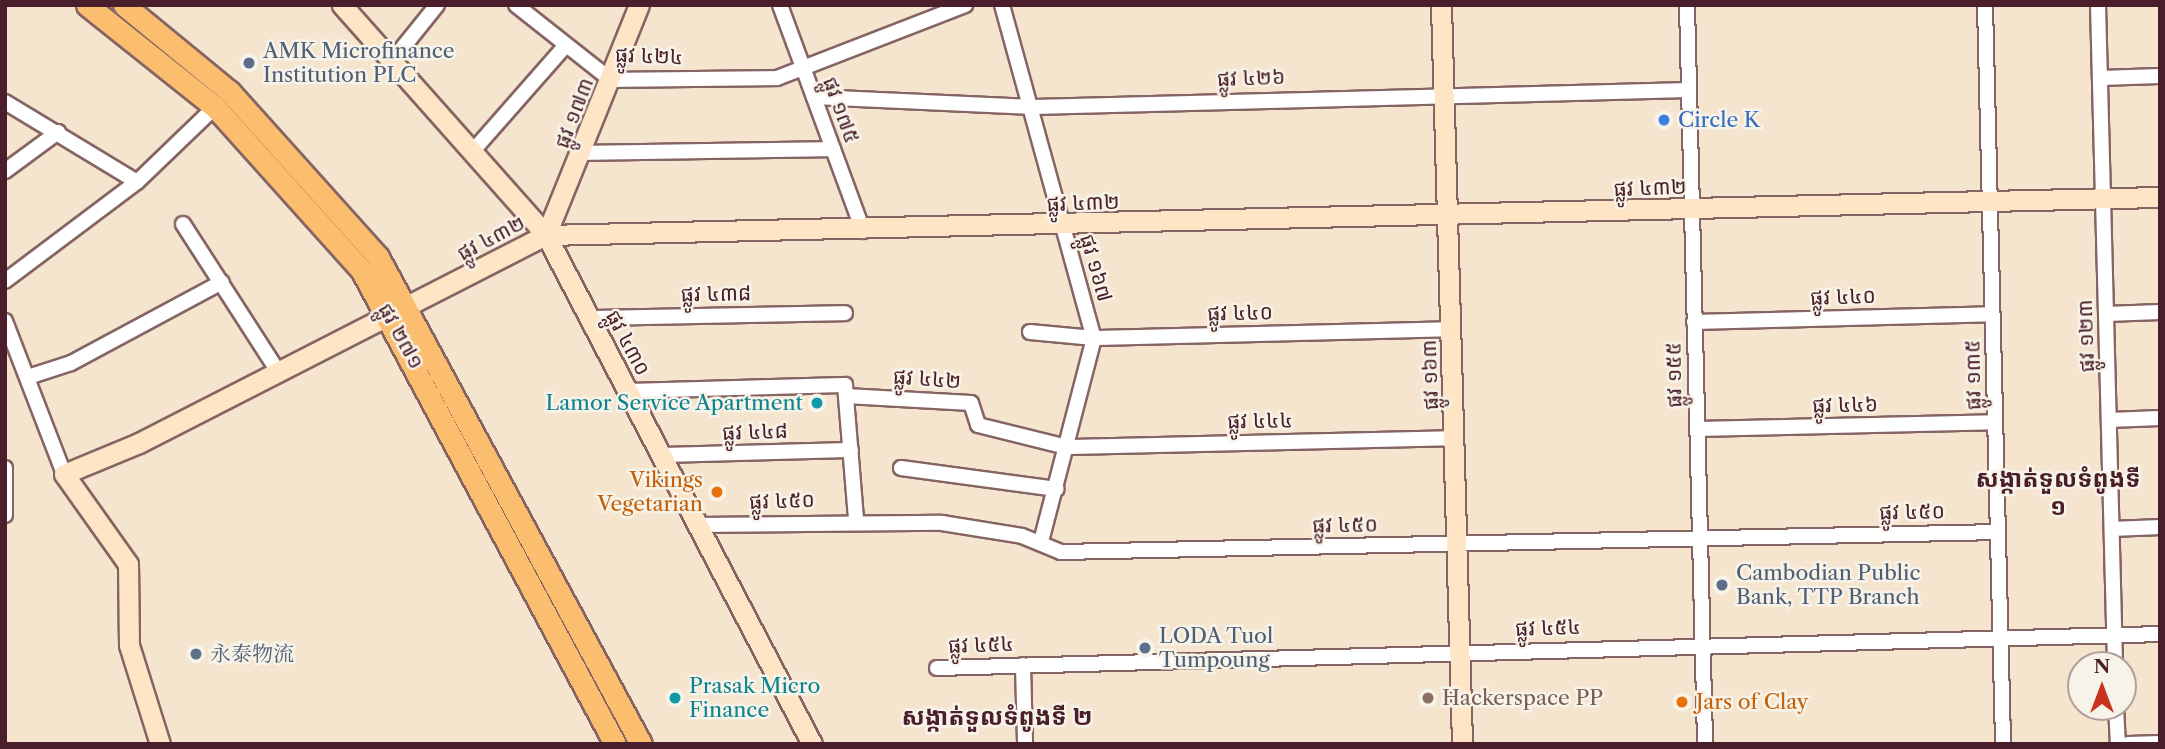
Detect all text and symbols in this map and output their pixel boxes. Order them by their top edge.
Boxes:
place label: AMK Microfinance Institution PLC [263,38,455,88]
street label: ផ្លូវ ៤២៤ [614,42,684,70]
marker: AMK Microfinance Institution PLC [241,55,257,71]
street label: ផ្លូវ ៤២៦ [1216,64,1286,92]
street label: ផ្លូវ ១៧៥ [817,73,865,147]
street label: ផ្លូវ ១៧៣ [549,74,599,152]
place label: Circle K [1678,107,1760,133]
marker: Circle K [1656,112,1672,128]
street label: ផ្លូវ ៤៣២ [1613,174,1687,202]
street label: ផ្លូវ ៤៣២ [1046,189,1120,217]
street label: ផ្លូវ ៤៣២ [453,210,529,266]
street label: ផ្លូវ ១៦៧ [1074,231,1118,305]
street label: ផ្លូវ ៤៣៨ [681,281,751,307]
street label: ផ្លូវ ៤៤០ [1810,283,1876,311]
street label: ផ្លូវ ២៧១ [373,299,429,373]
street label: ផ្លូវ ១២៣ [2072,299,2100,373]
street label: ផ្លូវ ៤៤០ [1207,300,1273,326]
street label: ផ្លូវ ៤៣០ [600,306,656,380]
street label: ផ្លូវ ១៦៣ [1416,339,1444,411]
street label: ផ្លូវ ១៣៥ [1960,340,1986,410]
street label: ផ្លូវ ១៥៥ [1661,342,1687,408]
street label: ផ្លូវ ៤៤២ [892,364,962,394]
place label: Lamor Service Apartment [544,390,803,416]
street label: ផ្លូវ ៤៤៦ [1812,392,1878,418]
marker: Lamor Service Apartment [809,395,825,411]
street label: ផ្លូវ ៤៤៤ [1227,408,1293,434]
street label: ផ្លូវ ៤៤៨ [722,418,788,446]
district label: សង្កាត់ទួលទំពូងទី ១ [1975,465,2141,521]
place label: Vikings Vegetarian [597,467,703,517]
marker: Vikings Vegetarian [709,484,725,500]
street label: ផ្លូវ ៤៥០ [749,487,815,515]
street label: ផ្លូវ ៤៥០ [1879,499,1945,525]
street label: ផ្លូវ ៤៥០ [1312,512,1378,538]
place label: Cambodian Public Bank, TTP Branch [1736,560,1921,610]
marker: Cambodian Public Bank, TTP Branch [1714,577,1730,593]
street label: ផ្លូវ ៤៥៤ [1515,614,1581,642]
place label: LODA Tuol Tumpoung [1159,623,1275,673]
street label: ផ្លូវ ៤៥៤ [948,631,1014,659]
marker: LODA Tuol Tumpoung [1137,640,1153,656]
place label: 永泰物流 [210,641,294,667]
marker: 永泰物流 [188,646,204,662]
north arrow [2067,651,2137,721]
text: N [2094,655,2110,678]
place label: Prasak Micro Finance [689,673,821,723]
place label: Hackerspace PP [1442,685,1603,711]
place label: Jars of Clay [1696,689,1808,715]
marker: Prasak Micro Finance [667,690,683,706]
marker: Hackerspace PP [1420,690,1436,706]
marker: Jars of Clay [1674,694,1690,710]
district label: សង្កាត់ទួលទំពូងទី ២ [901,703,1093,731]

